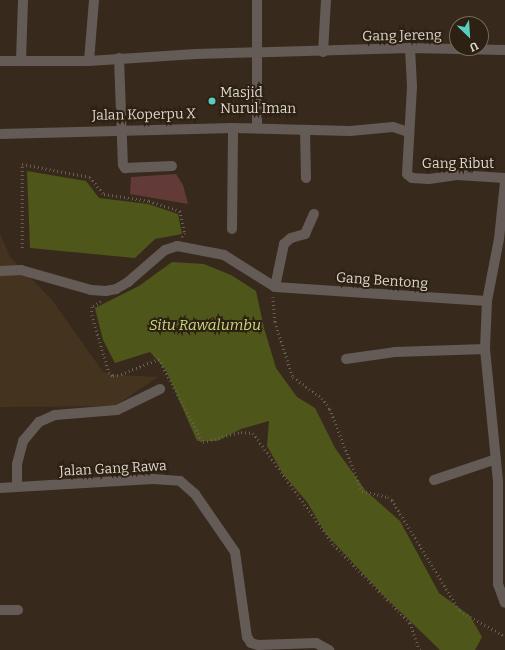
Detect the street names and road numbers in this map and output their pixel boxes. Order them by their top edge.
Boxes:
street label: Gang Jereng [362,27,442,45]
street label: Jalan Koperpu X [92,106,196,124]
street label: Gang Ribut [422,156,494,172]
street label: Gang Bentong [335,269,429,293]
street label: Jalan Gang Rawa [59,458,167,480]

